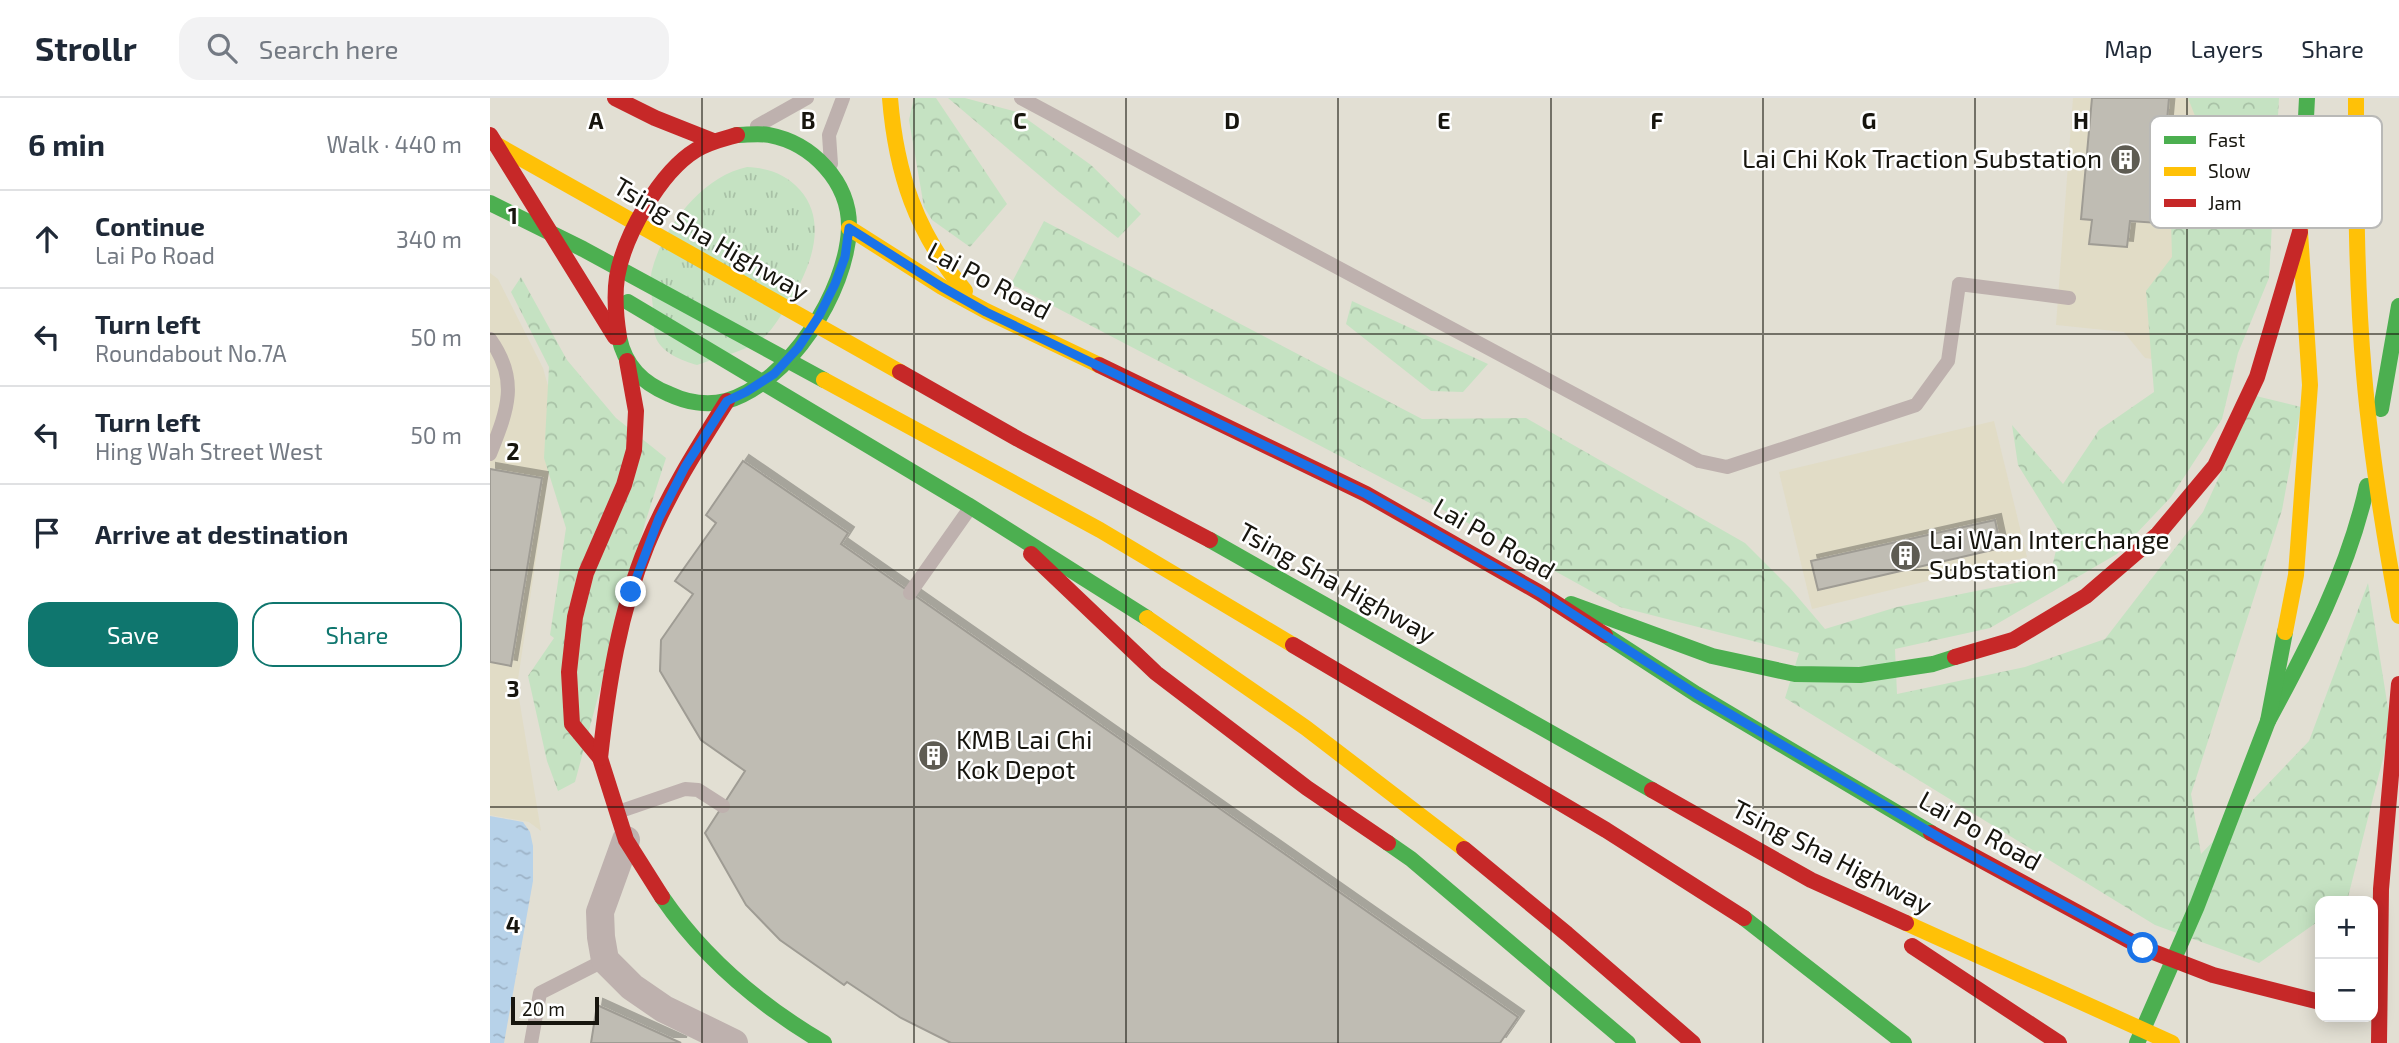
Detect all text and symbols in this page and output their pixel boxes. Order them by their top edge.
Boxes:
search box [179,17,669,80]
text: Strollr [35,28,137,68]
icon: search [203,29,241,67]
text: Search here [259,33,398,64]
text: Map [2104,34,2152,63]
text: Layers [2190,34,2263,63]
text: Share [2301,34,2364,63]
text: A [588,106,604,134]
text: B [801,106,815,134]
text: C [1013,106,1027,134]
text: D [1224,106,1240,134]
text: E [1437,106,1451,134]
text: F [1651,106,1664,134]
text: G [1862,106,1876,134]
text: H [2073,106,2089,134]
legend [2150,116,2382,228]
text: 6 min [28,126,105,162]
text: Fast [2208,128,2245,151]
text: Walk · 440 m [326,130,462,158]
place label: Lai Chi Kok Traction Substation [1742,142,2102,173]
building icon: Lai Chi Kok Traction Substation [2108,142,2142,176]
text: Slow [2208,159,2251,182]
street label: Tsing Sha Highway [609,169,815,306]
text: Jam [2208,191,2242,214]
text: 1 [508,201,518,229]
text: Continue [95,210,205,241]
icon: ahead [28,220,66,258]
text: 340 m [396,225,462,253]
street label: Lai Po Road [923,234,1057,325]
text: Lai Po Road [95,241,215,269]
text: Turn left [95,308,201,339]
icon: left [28,318,66,356]
text: 50 m [411,323,462,351]
text: Roundabout No.7A [95,339,287,367]
text: Turn left [95,406,201,437]
icon: left [28,416,66,454]
text: 50 m [411,421,462,449]
text: Hing Wah Street West [95,437,323,465]
text: 2 [506,437,520,465]
street label: Lai Po Road [1428,490,1561,585]
icon: arrive [28,514,66,552]
street label: Tsing Sha Highway [1234,515,1442,649]
text: Arrive at destination [95,518,348,549]
place label: Lai Wan Interchange Substation [1929,523,2170,584]
building icon: Lai Wan Interchange Substation [1889,538,1923,572]
route end [615,576,646,607]
button: Save [28,602,238,667]
button: Share [252,602,462,667]
text: 3 [506,674,520,702]
place label: KMB Lai Chi Kok Depot [956,723,1092,784]
building icon: KMB Lai Chi Kok Depot [916,738,950,772]
street label: Lai Po Road [1914,783,2048,876]
street label: Tsing Sha Highway [1728,792,1938,920]
map controls [2315,896,2378,1022]
button: + [2315,896,2378,959]
text: 4 [506,910,520,938]
route start [2127,932,2158,963]
button: − [2315,959,2378,1022]
scale bar [511,994,598,1026]
text: 20 m [522,997,565,1020]

